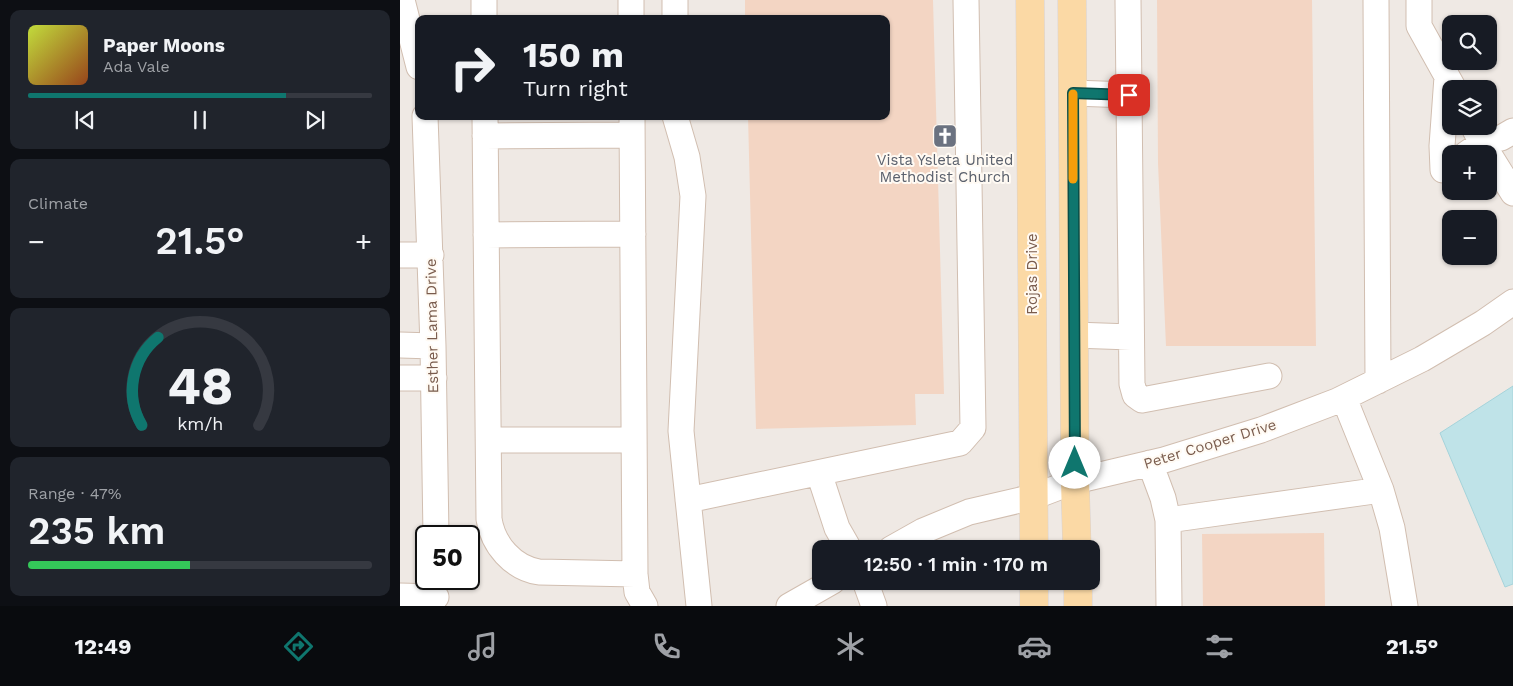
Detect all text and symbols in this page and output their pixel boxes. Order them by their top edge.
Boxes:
map controls [1442,15,1497,265]
button: search [1442,15,1497,70]
text: Paper Moons [103,34,225,57]
text: 150 m [523,34,624,76]
icon: right [440,35,505,100]
text: Ada Vale [103,57,170,76]
pin [1108,74,1150,116]
text: Turn right [523,76,628,101]
button: layers [1442,80,1497,135]
icon: arrive [1115,81,1143,109]
icon: previous [71,106,99,134]
icon: pause [186,106,214,134]
icon: next [301,106,329,134]
church icon: Vista Ysleta United Methodist Church [932,123,958,149]
button: + [1442,145,1497,200]
place label: Vista Ysleta United Methodist Church [877,151,1013,186]
text: Climate [28,194,88,213]
button: − [1442,210,1497,265]
text: 21.5° [155,219,245,263]
text: − [28,225,45,258]
text: + [355,225,372,258]
street label: Rojas Drive [1023,233,1041,315]
street label: Esther Lama Drive [422,258,442,394]
text: 48 [167,356,233,417]
text: km/h [177,413,223,434]
street label: Peter Cooper Drive [1141,415,1279,473]
position arrow [1048,436,1100,488]
text: Range · 47% [28,484,122,503]
text: 235 km [28,509,165,553]
speed limit sign: 50 [415,525,480,590]
text: 12:50 · 1 min · 170 m [864,553,1048,576]
icon: directions [281,629,316,664]
icon: music [465,629,500,664]
icon: phone [649,629,684,664]
icon: climate [833,629,868,664]
icon: car [1017,629,1052,664]
icon: filters [1202,629,1237,664]
text: 12:49 [75,634,132,659]
text: 21.5° [1386,634,1438,659]

